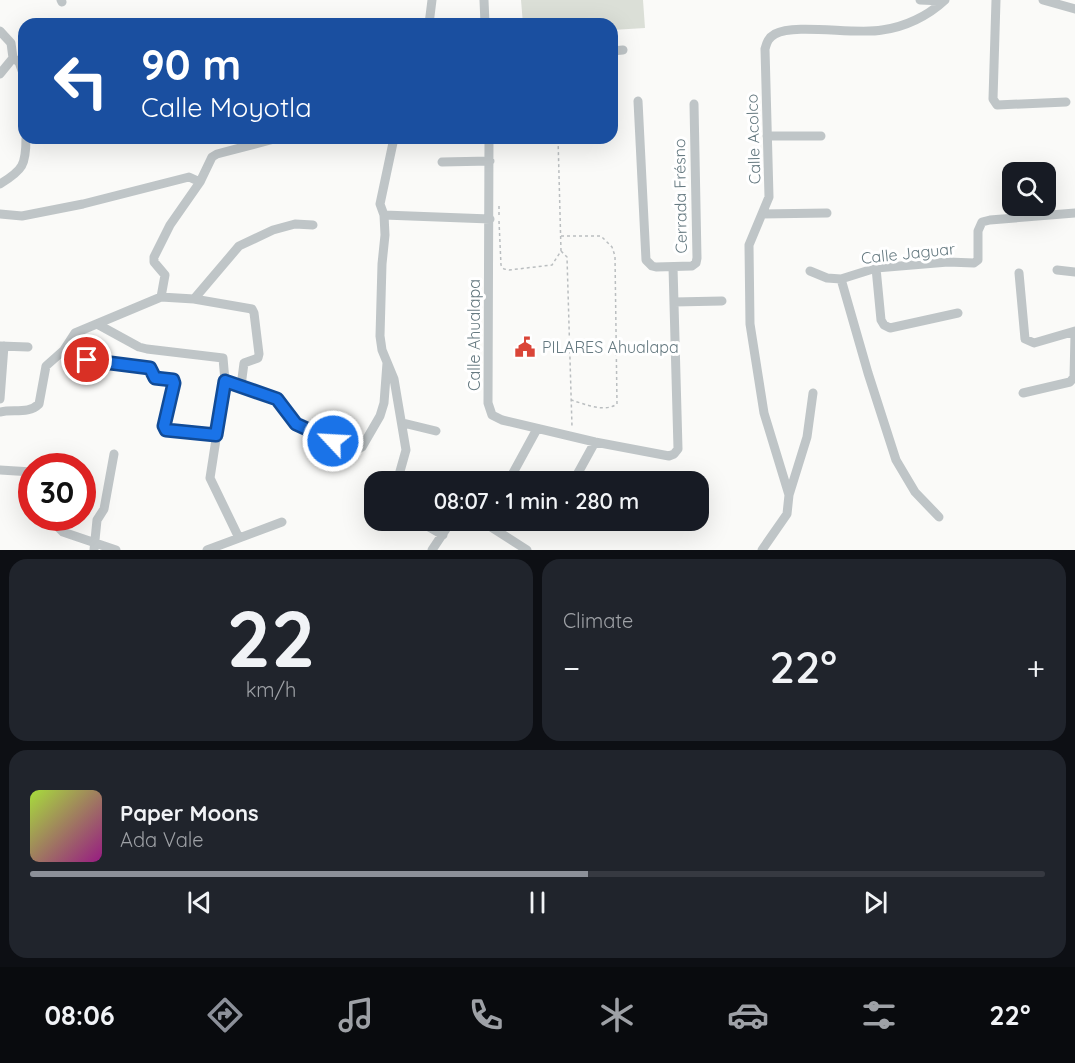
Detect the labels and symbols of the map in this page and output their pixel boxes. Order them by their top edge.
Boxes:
street label: Calle Acolco [741,93,765,185]
street label: Cerrada Frésno [669,138,691,254]
street label: Calle Jaguar [860,238,956,268]
street label: Calle Ahualapa [464,279,484,391]
pin [61,334,112,385]
public building icon: PILARES Ahualapa [513,335,537,359]
place label: PILARES Ahualapa [542,337,679,357]
position arrow [301,409,365,473]
speed limit sign: 30 [18,453,96,531]

